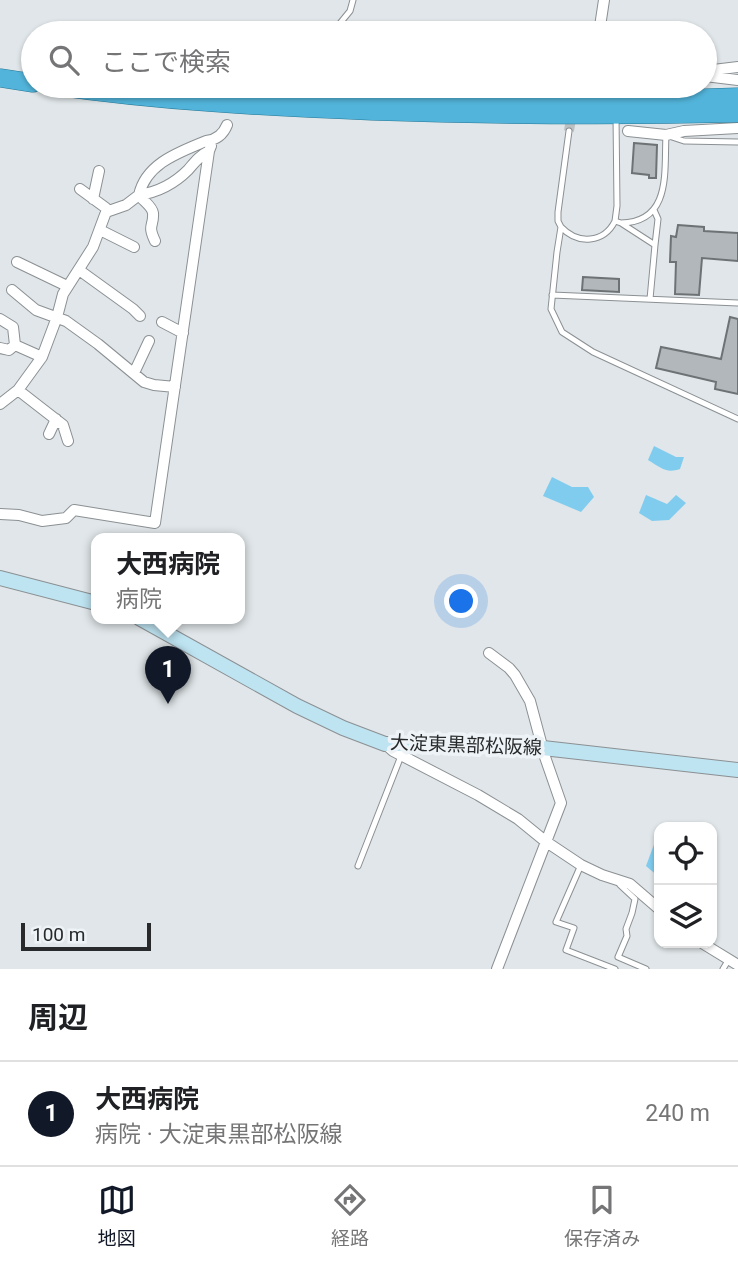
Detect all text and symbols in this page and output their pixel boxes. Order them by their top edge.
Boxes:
search box [21,21,717,98]
icon: search [45,41,83,79]
text: ここで検索 [101,47,231,77]
popup [91,533,245,624]
text: 大西病院 [116,549,220,579]
your location [444,584,478,618]
text: 病院 [116,586,162,613]
pin: 1 [145,646,191,704]
street label: 大淀東黒部松阪線 [390,731,542,759]
map controls [654,822,717,948]
button: locate [654,822,717,885]
button: layers [654,885,717,948]
scale bar [21,920,150,952]
text: 100 m [32,923,85,946]
text: 周辺 [28,1000,88,1035]
text: 大西病院 [95,1084,199,1114]
text: 1 [44,1100,58,1127]
text: 240 m [645,1100,710,1127]
text: 病院 · 大淀東黒部松阪線 [95,1121,342,1148]
tab: 地図 [98,1181,136,1250]
tab: 経路 [331,1181,369,1250]
tab: 保存済み [564,1181,640,1250]

